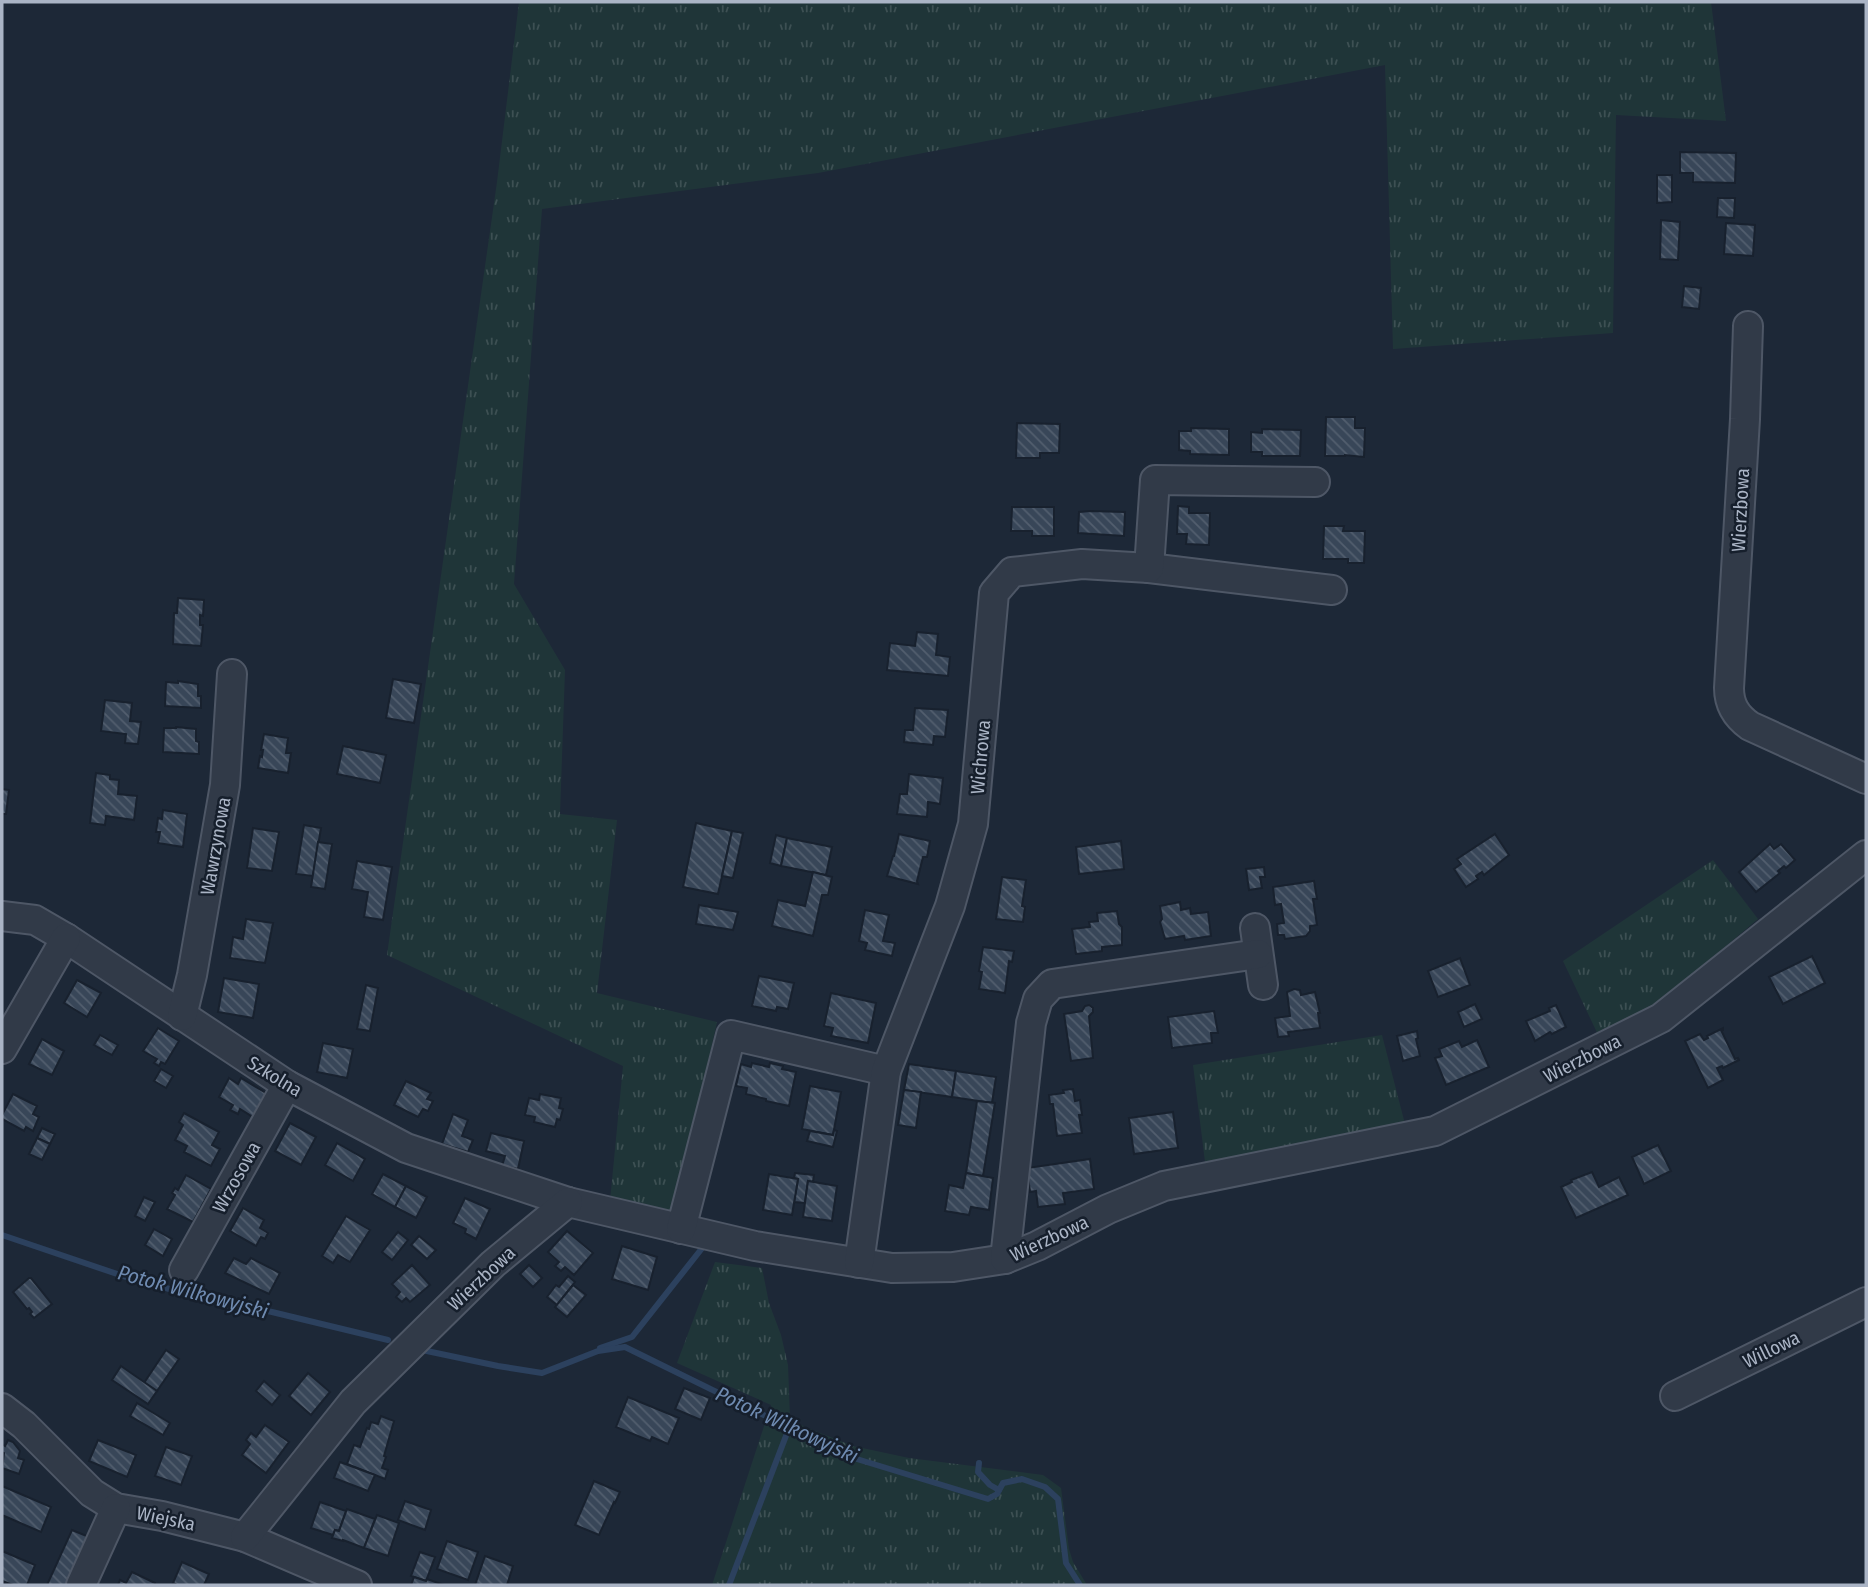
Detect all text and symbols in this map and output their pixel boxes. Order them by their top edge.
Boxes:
street label: Wierzbowa [1727,467,1754,553]
street label: Wichrowa [966,719,995,795]
street label: Wawrzynowa [196,795,235,897]
street label: Wierzbowa [1540,1029,1625,1088]
street label: Szkolna [243,1051,306,1102]
street label: Wrzosowa [208,1138,265,1217]
street label: Wierzbowa [1006,1210,1092,1267]
street label: Wierzbowa [443,1241,520,1315]
water label: Potok Wilkowyjski [115,1259,272,1325]
street label: Willowa [1739,1326,1803,1373]
water label: Potok Wilkowyjski [712,1381,863,1470]
street label: Wiejska [135,1501,197,1536]

